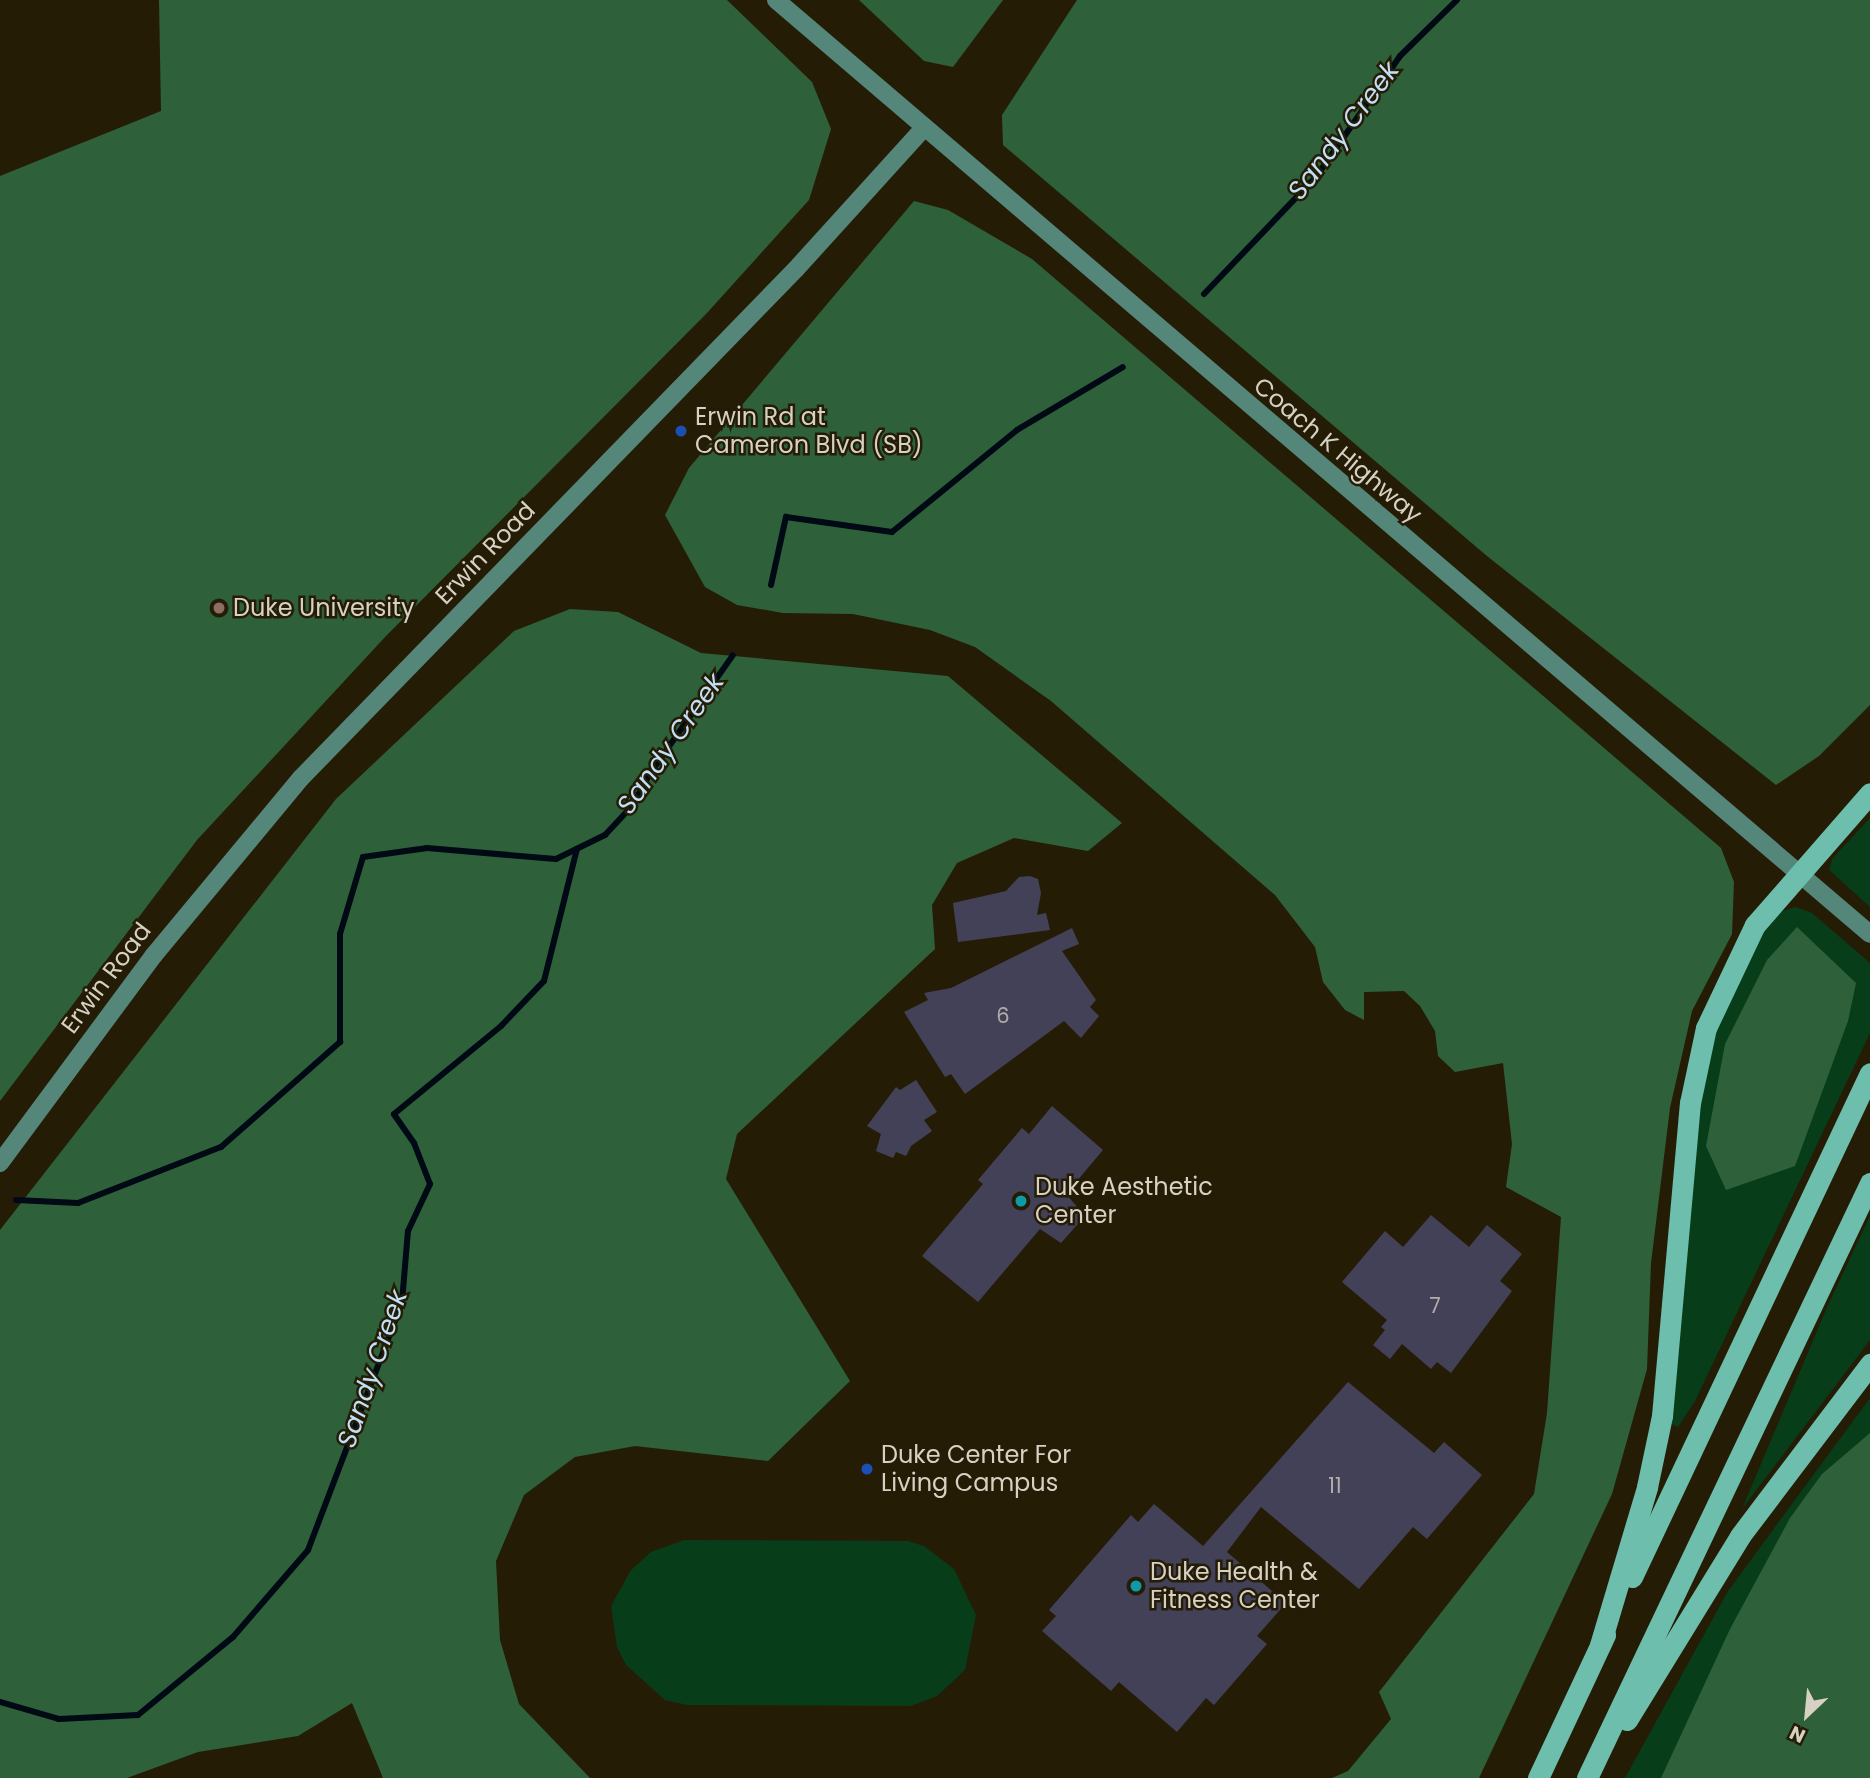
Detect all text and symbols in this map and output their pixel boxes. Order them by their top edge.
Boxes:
water label: Sandy Creek [1282,56,1406,206]
street label: Coach K Highway [1248,371,1428,529]
place label: Erwin Rd at Cameron Blvd (SB) [695,403,923,459]
marker: Erwin Rd at Cameron Blvd (SB) [673,423,689,439]
street label: Erwin Road [429,496,541,610]
place label: Duke University [233,594,414,622]
marker: Duke University [211,600,227,616]
water label: Sandy Creek [611,668,731,820]
street label: Erwin Road [55,917,157,1039]
house number: 6 [996,1003,1010,1029]
place label: Duke Aesthetic Center [1035,1173,1213,1229]
marker: Duke Aesthetic Center [1013,1193,1029,1209]
water label: Sandy Creek [331,1286,415,1452]
house number: 7 [1429,1293,1441,1319]
place label: Duke Center For Living Campus [881,1441,1071,1497]
marker: Duke Center For Living Campus [859,1461,875,1477]
house number: 11 [1328,1473,1342,1499]
place label: Duke Health & Fitness Center [1150,1558,1320,1614]
marker: Duke Health & Fitness Center [1128,1578,1144,1594]
north arrow [1772,1680,1842,1750]
text: N [1785,1719,1810,1750]

